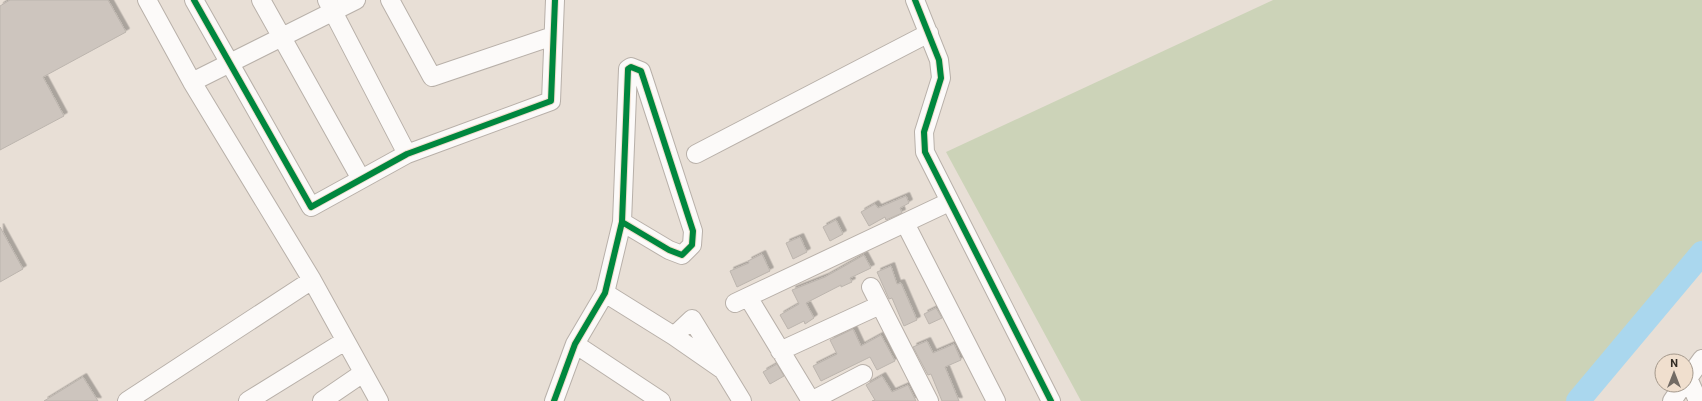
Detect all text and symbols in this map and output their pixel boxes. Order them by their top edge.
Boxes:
north arrow [1654,353,1694,393]
text: N [1670,357,1678,370]

